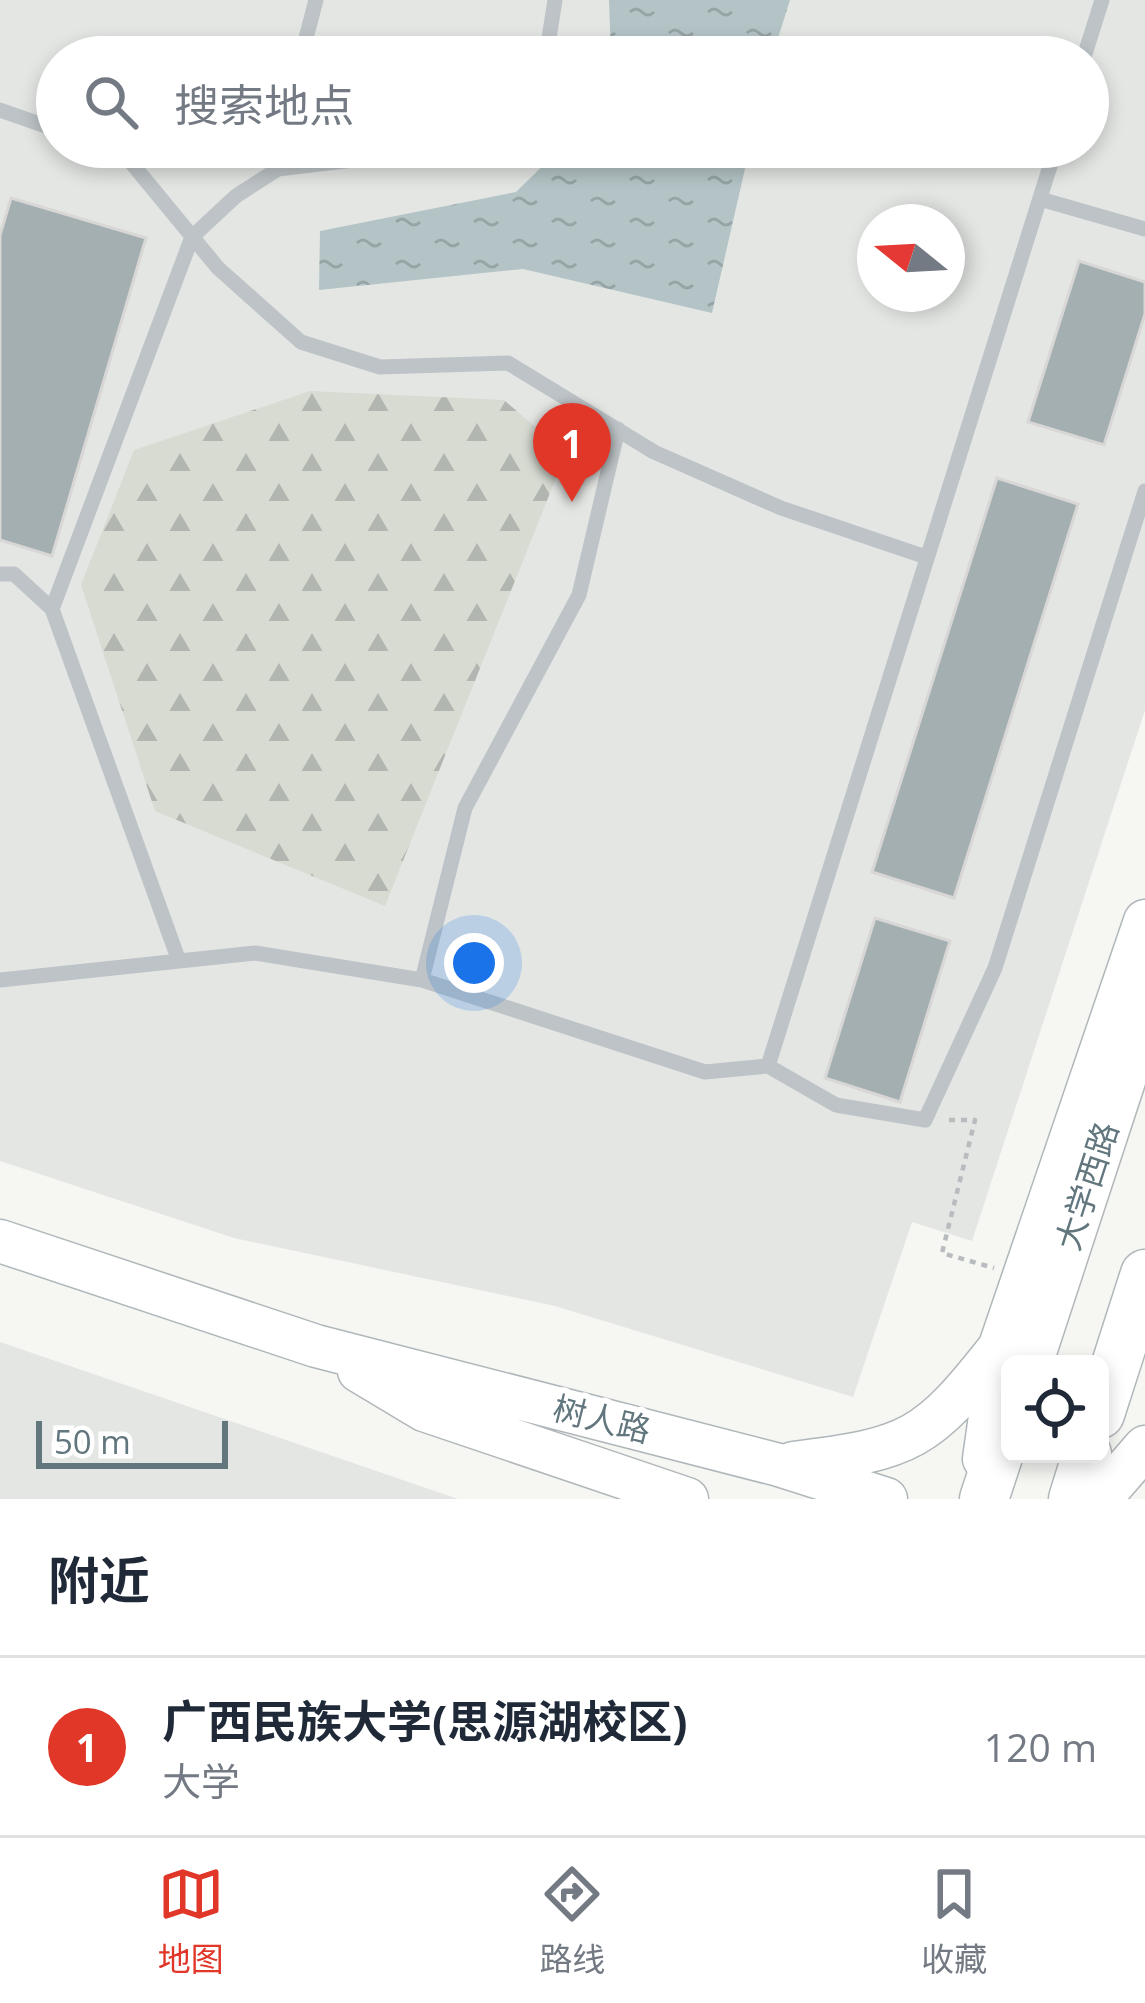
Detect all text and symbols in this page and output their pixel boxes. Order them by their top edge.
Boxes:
search box [36,36,1109,168]
icon: search [78,69,144,135]
text: 搜索地点 [174,74,354,135]
north arrow [857,204,965,312]
pin: 1 [533,403,611,502]
your location [444,933,504,993]
street label: 大学西路 [1045,1116,1128,1256]
map controls [1001,1355,1109,1463]
button: locate [1001,1355,1109,1463]
street label: 树人路 [549,1385,656,1452]
scale bar [36,1415,228,1468]
text: 50 m [54,1419,131,1464]
text: 附近 [48,1544,150,1614]
text: 广西民族大学(思源湖校区) [162,1690,688,1751]
text: 1 [76,1720,98,1773]
text: 120 m [984,1720,1097,1773]
text: 大学 [162,1754,240,1807]
tab: 地图 [158,1861,224,1981]
tab: 路线 [539,1861,605,1981]
tab: 收藏 [921,1861,987,1981]

